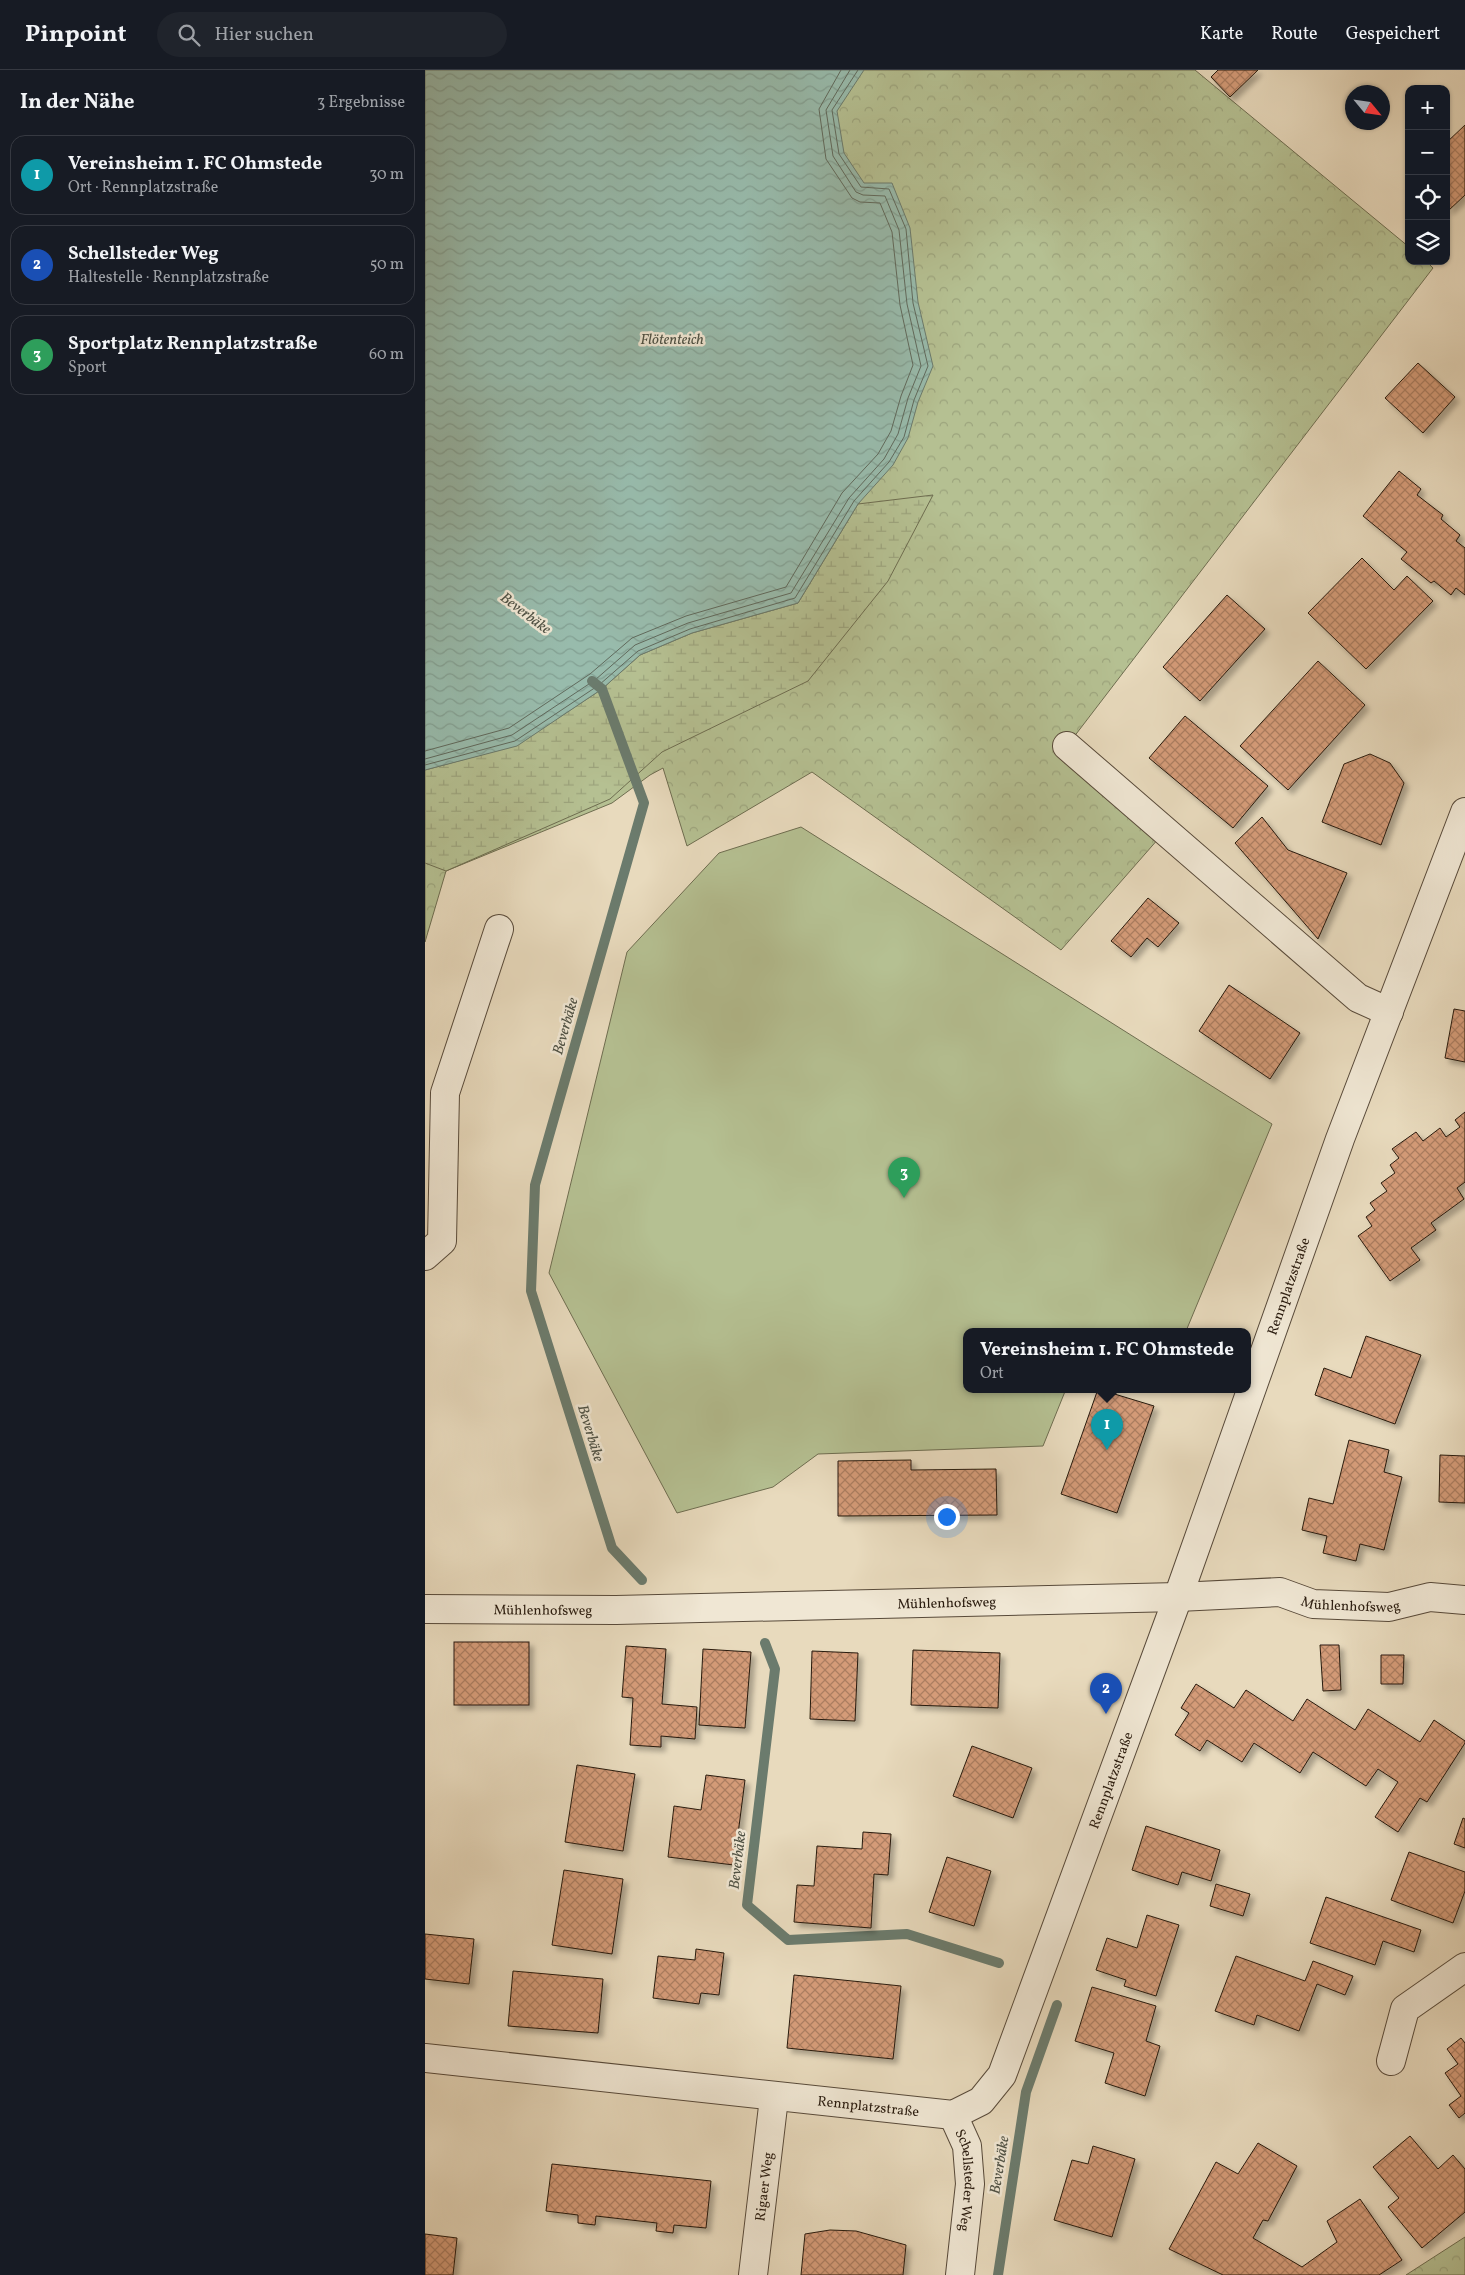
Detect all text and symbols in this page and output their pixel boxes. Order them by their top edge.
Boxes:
search box [157,12,507,57]
text: Pinpoint [25,18,127,52]
icon: search [175,21,203,49]
text: Hier suchen [215,22,314,48]
text: Karte [1200,22,1243,47]
text: Route [1271,22,1318,47]
text: Gespeichert [1346,22,1440,47]
north arrow [1345,85,1390,130]
map controls [1405,85,1450,265]
button: + [1405,85,1450,130]
text: In der Nähe [20,88,135,117]
text: 3 Ergebnisse [317,92,405,114]
button: − [1405,130,1450,175]
text: Vereinsheim 1. FC Ohmstede [68,151,322,177]
text: 1 [34,164,40,186]
text: 30 m [369,164,404,186]
button: locate [1405,175,1450,220]
text: Ort · Rennplatzstraße [68,177,218,199]
button: layers [1405,220,1450,265]
text: Schellsteder Weg [68,241,219,267]
text: 2 [33,254,41,276]
text: 50 m [370,254,404,276]
text: Haltestelle · Rennplatzstraße [68,267,269,289]
water label: Flötenteich [640,330,704,351]
text: Sportplatz Rennplatzstraße [68,331,318,357]
text: 3 [33,344,41,366]
text: 60 m [369,344,404,366]
text: Sport [68,357,107,379]
water label: Beverbäke [495,588,555,641]
water label: Beverbäke [548,995,585,1057]
pin: 3 [888,1157,920,1198]
street label: Rennplatzstraße [1263,1235,1316,1338]
popup [963,1328,1251,1393]
text: Vereinsheim 1. FC Ohmstede [980,1337,1234,1363]
text: Ort [980,1363,1004,1385]
water label: Beverbäke [571,1402,608,1465]
pin: 1 [1091,1409,1123,1450]
your location [934,1504,960,1530]
street label: Mühlenhofsweg [1298,1592,1402,1618]
street label: Mühlenhofsweg [897,1593,997,1614]
street label: Mühlenhofsweg [493,1601,593,1621]
pin: 2 [1090,1673,1122,1714]
street label: Rennplatzstraße [1085,1729,1139,1832]
water label: Beverbäke [724,1829,753,1891]
street label: Rennplatzstraße [816,2092,920,2122]
street label: Schellsteder Weg [950,2126,978,2232]
water label: Beverbäke [986,2134,1016,2196]
street label: Rigaer Weg [751,2151,779,2222]

